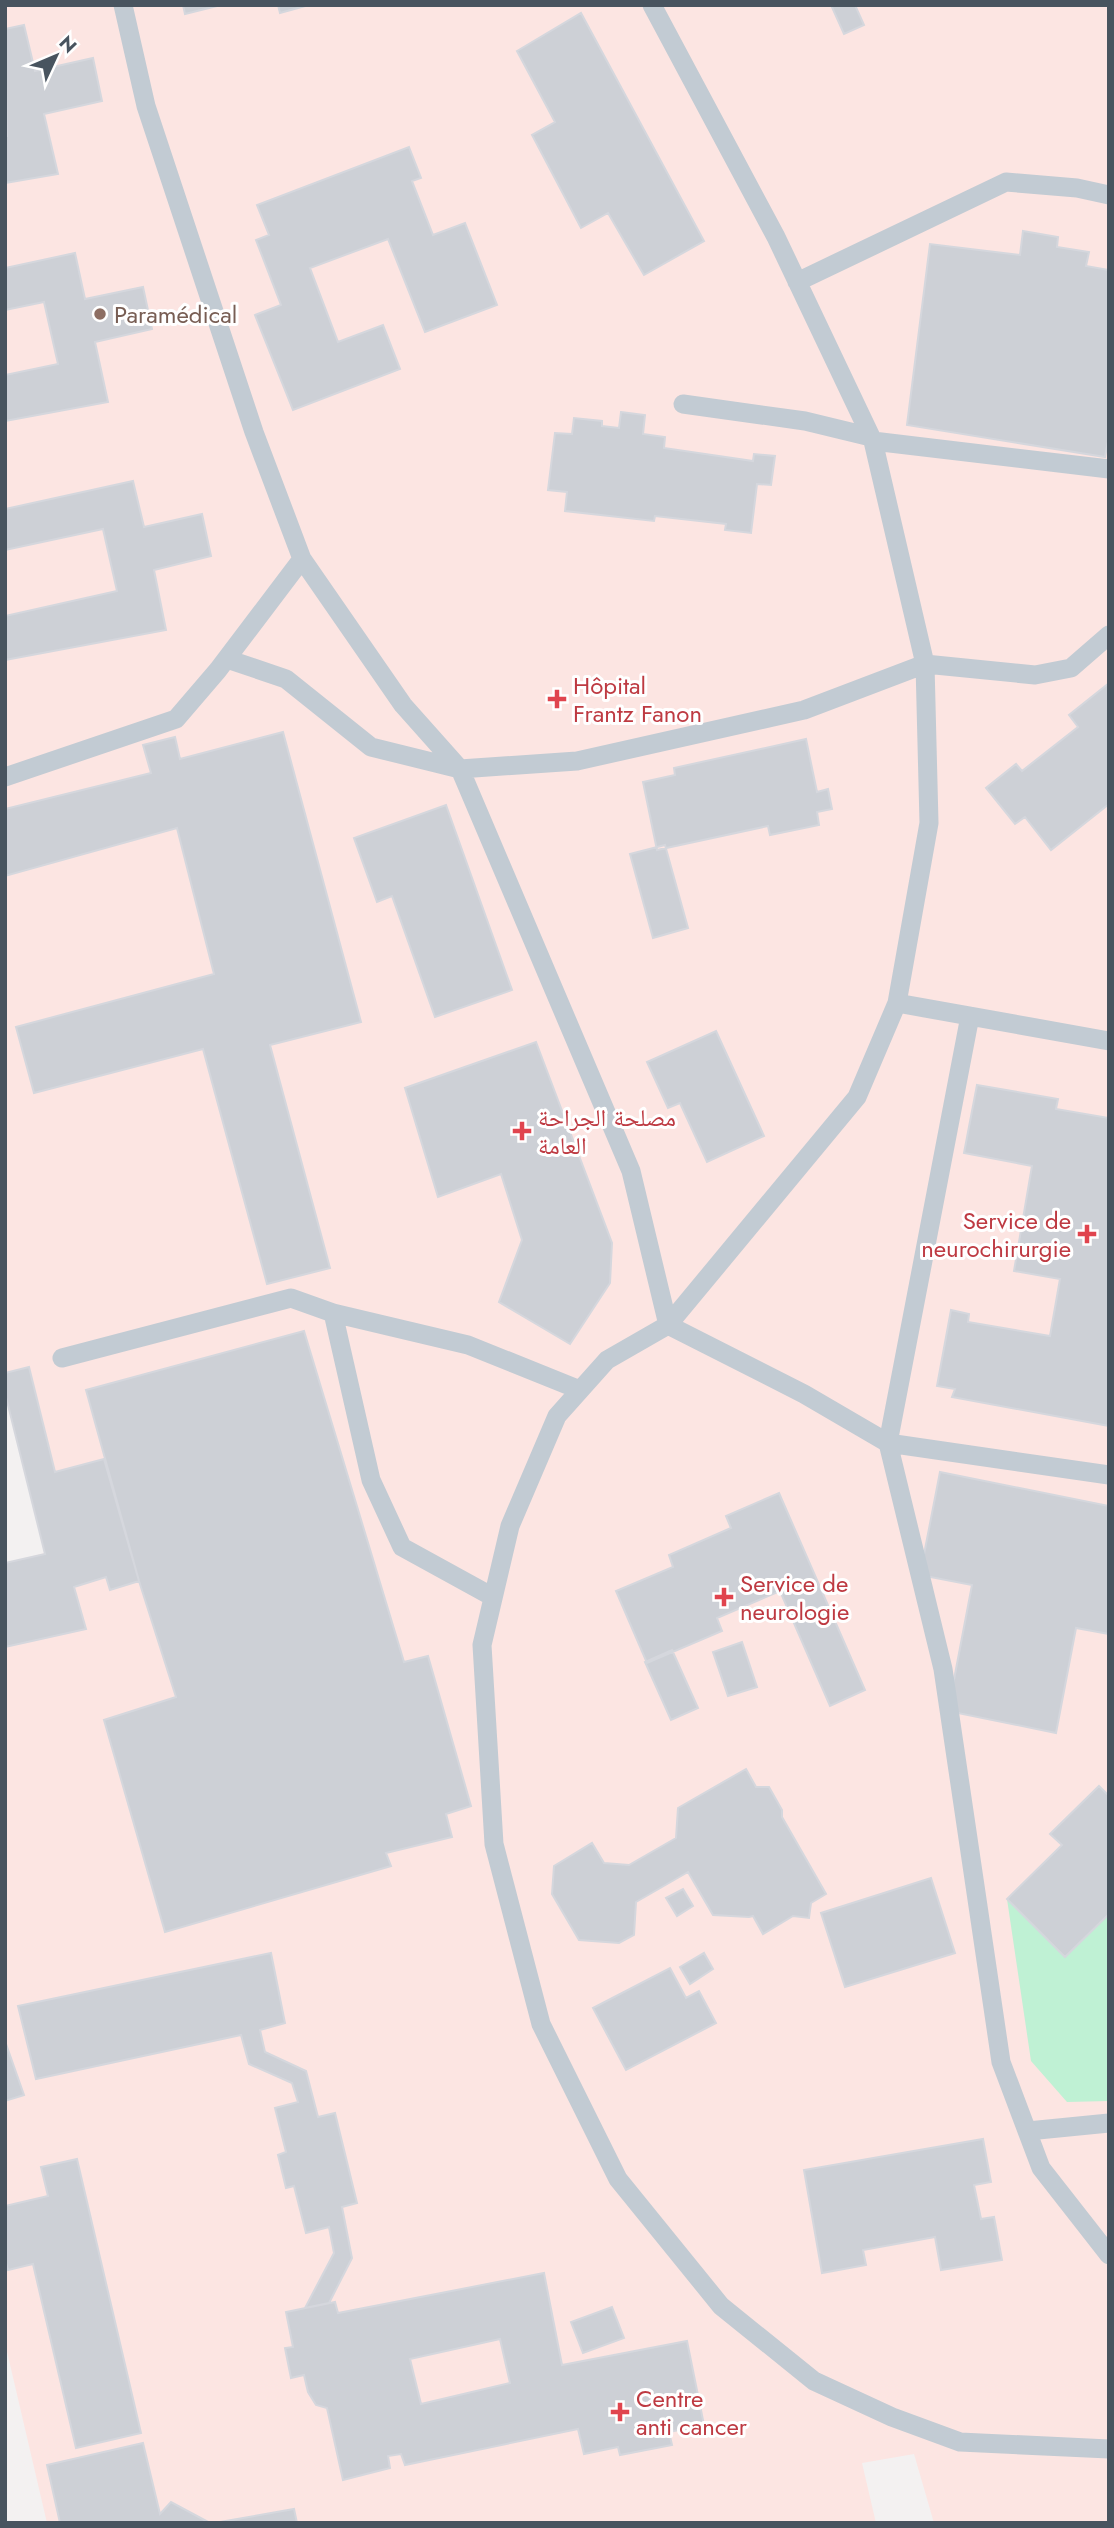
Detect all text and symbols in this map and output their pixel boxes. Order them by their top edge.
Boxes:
north arrow [21,21,91,91]
text: N [53,30,83,59]
place label: Paramédical [114,297,237,332]
marker: Paramédical [92,306,108,322]
place label: Hôpital Frantz Fanon [573,668,702,731]
marker: Hôpital Frantz Fanon [547,689,567,709]
place label: مصلحة الجراحة العامة [538,1100,676,1163]
marker: مصلحة الجراحة العامة [512,1121,532,1141]
place label: Service de neurochirurgie [921,1203,1071,1266]
marker: Service de neurochirurgie [1077,1224,1097,1244]
place label: Service de neurologie [740,1566,849,1629]
marker: Service de neurologie [714,1587,734,1607]
place label: Centre anti cancer [636,2381,748,2444]
marker: Centre anti cancer [610,2402,630,2422]

